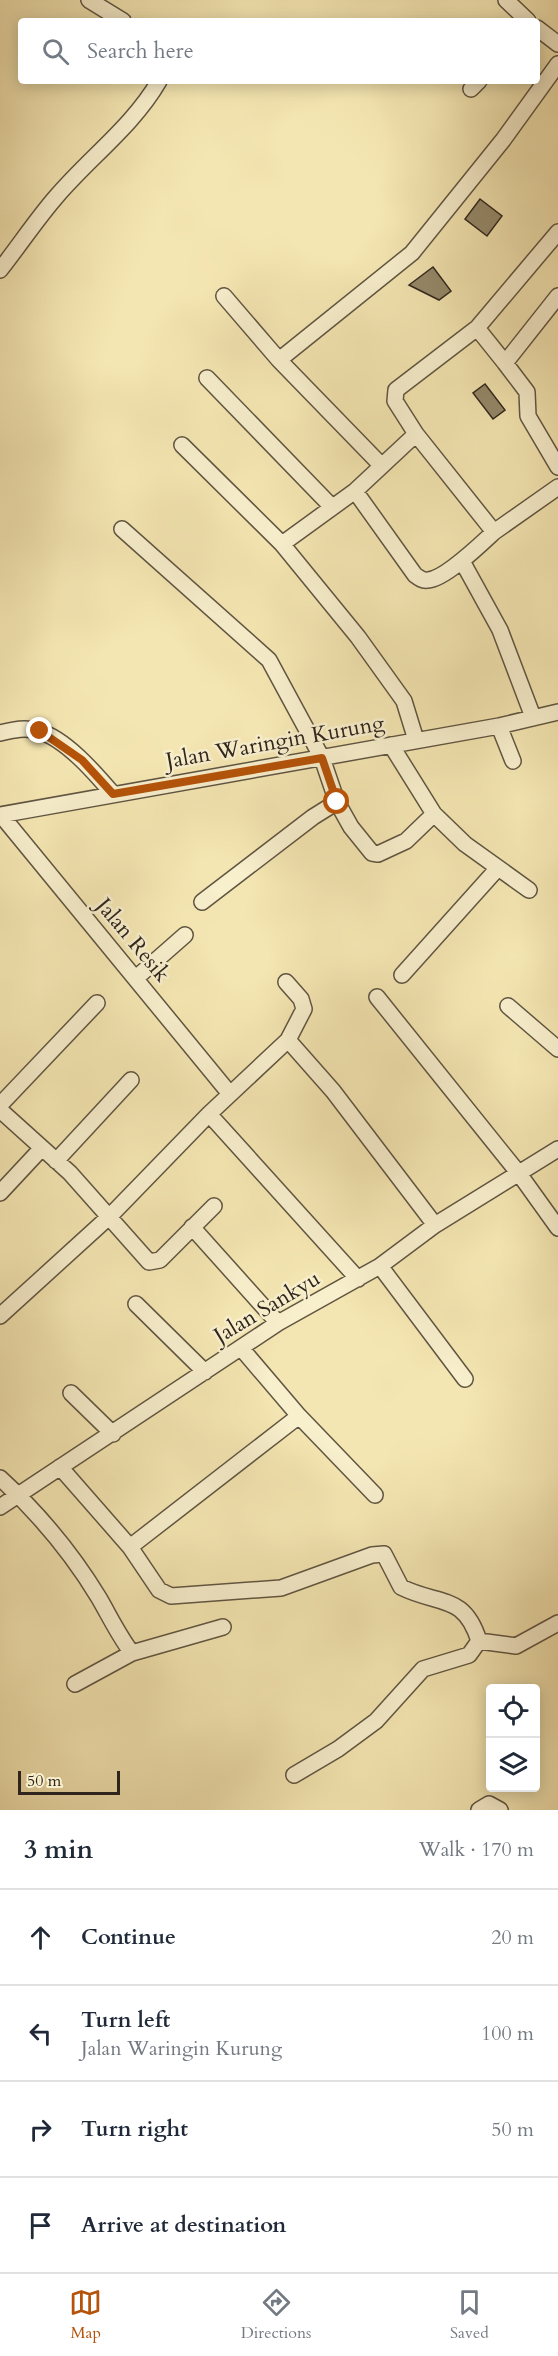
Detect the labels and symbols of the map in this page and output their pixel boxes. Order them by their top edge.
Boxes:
street label: Jalan Waringin Kurung [160,708,387,777]
route end [26,717,52,743]
route start [323,788,349,814]
street label: Jalan Resik [87,889,177,989]
street label: Jalan Sankyu [206,1264,326,1352]
scale bar [18,1768,120,1796]

